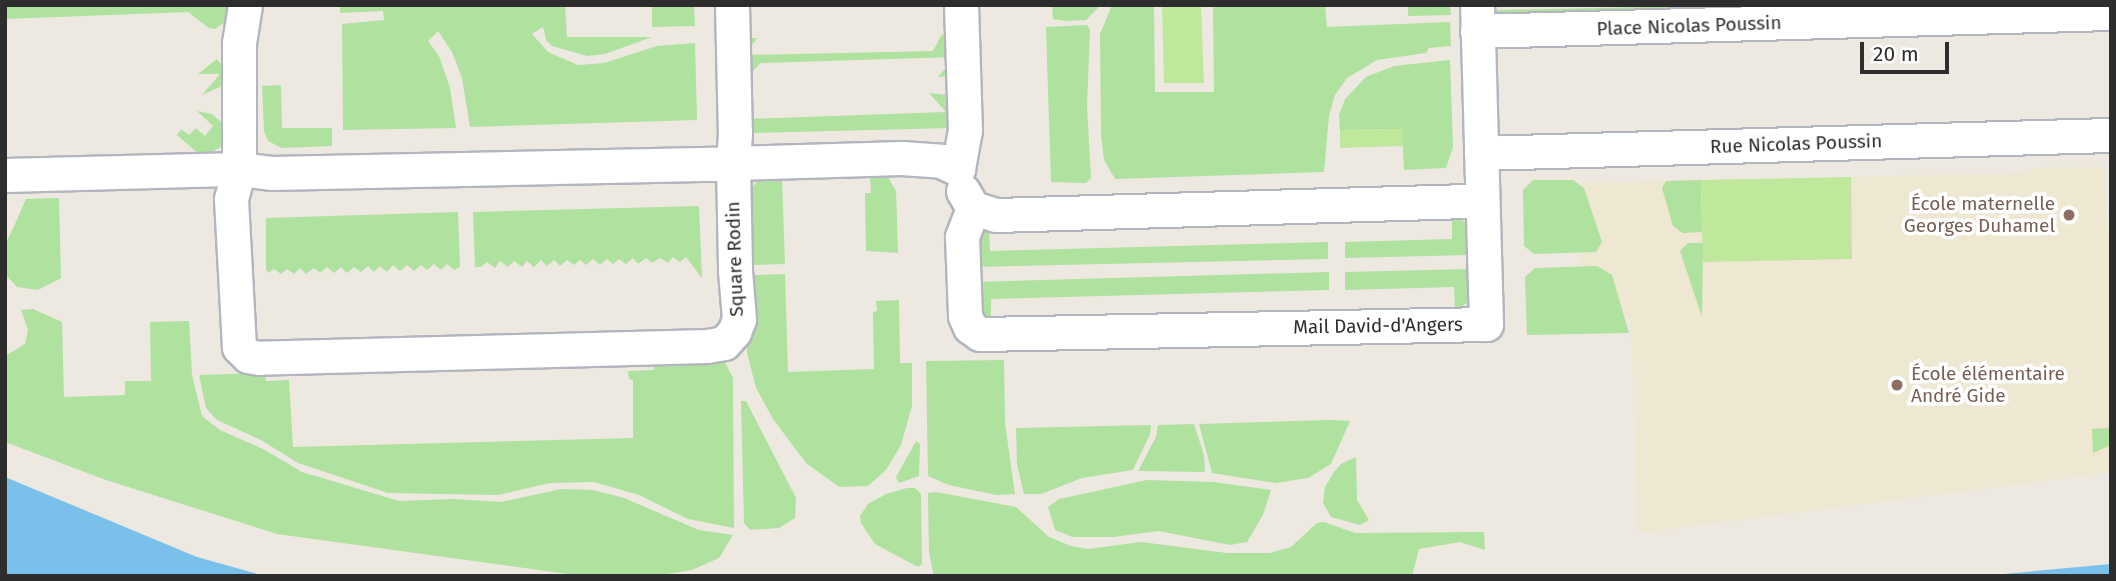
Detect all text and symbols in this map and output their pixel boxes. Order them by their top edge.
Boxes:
street label: Place Nicolas Poussin [1596,11,1782,41]
scale bar [1864,28,1953,72]
text: 20 m [1873,41,1919,67]
street label: Rue Nicolas Poussin [1710,130,1882,158]
place label: École maternelle Georges Duhamel [1904,193,2055,237]
street label: Square Rodin [722,201,748,317]
marker: École maternelle Georges Duhamel [2061,207,2077,223]
street label: Mail David-d'Angers [1293,313,1463,339]
place label: École élémentaire André Gide [1911,363,2065,407]
marker: École élémentaire André Gide [1889,377,1905,393]

